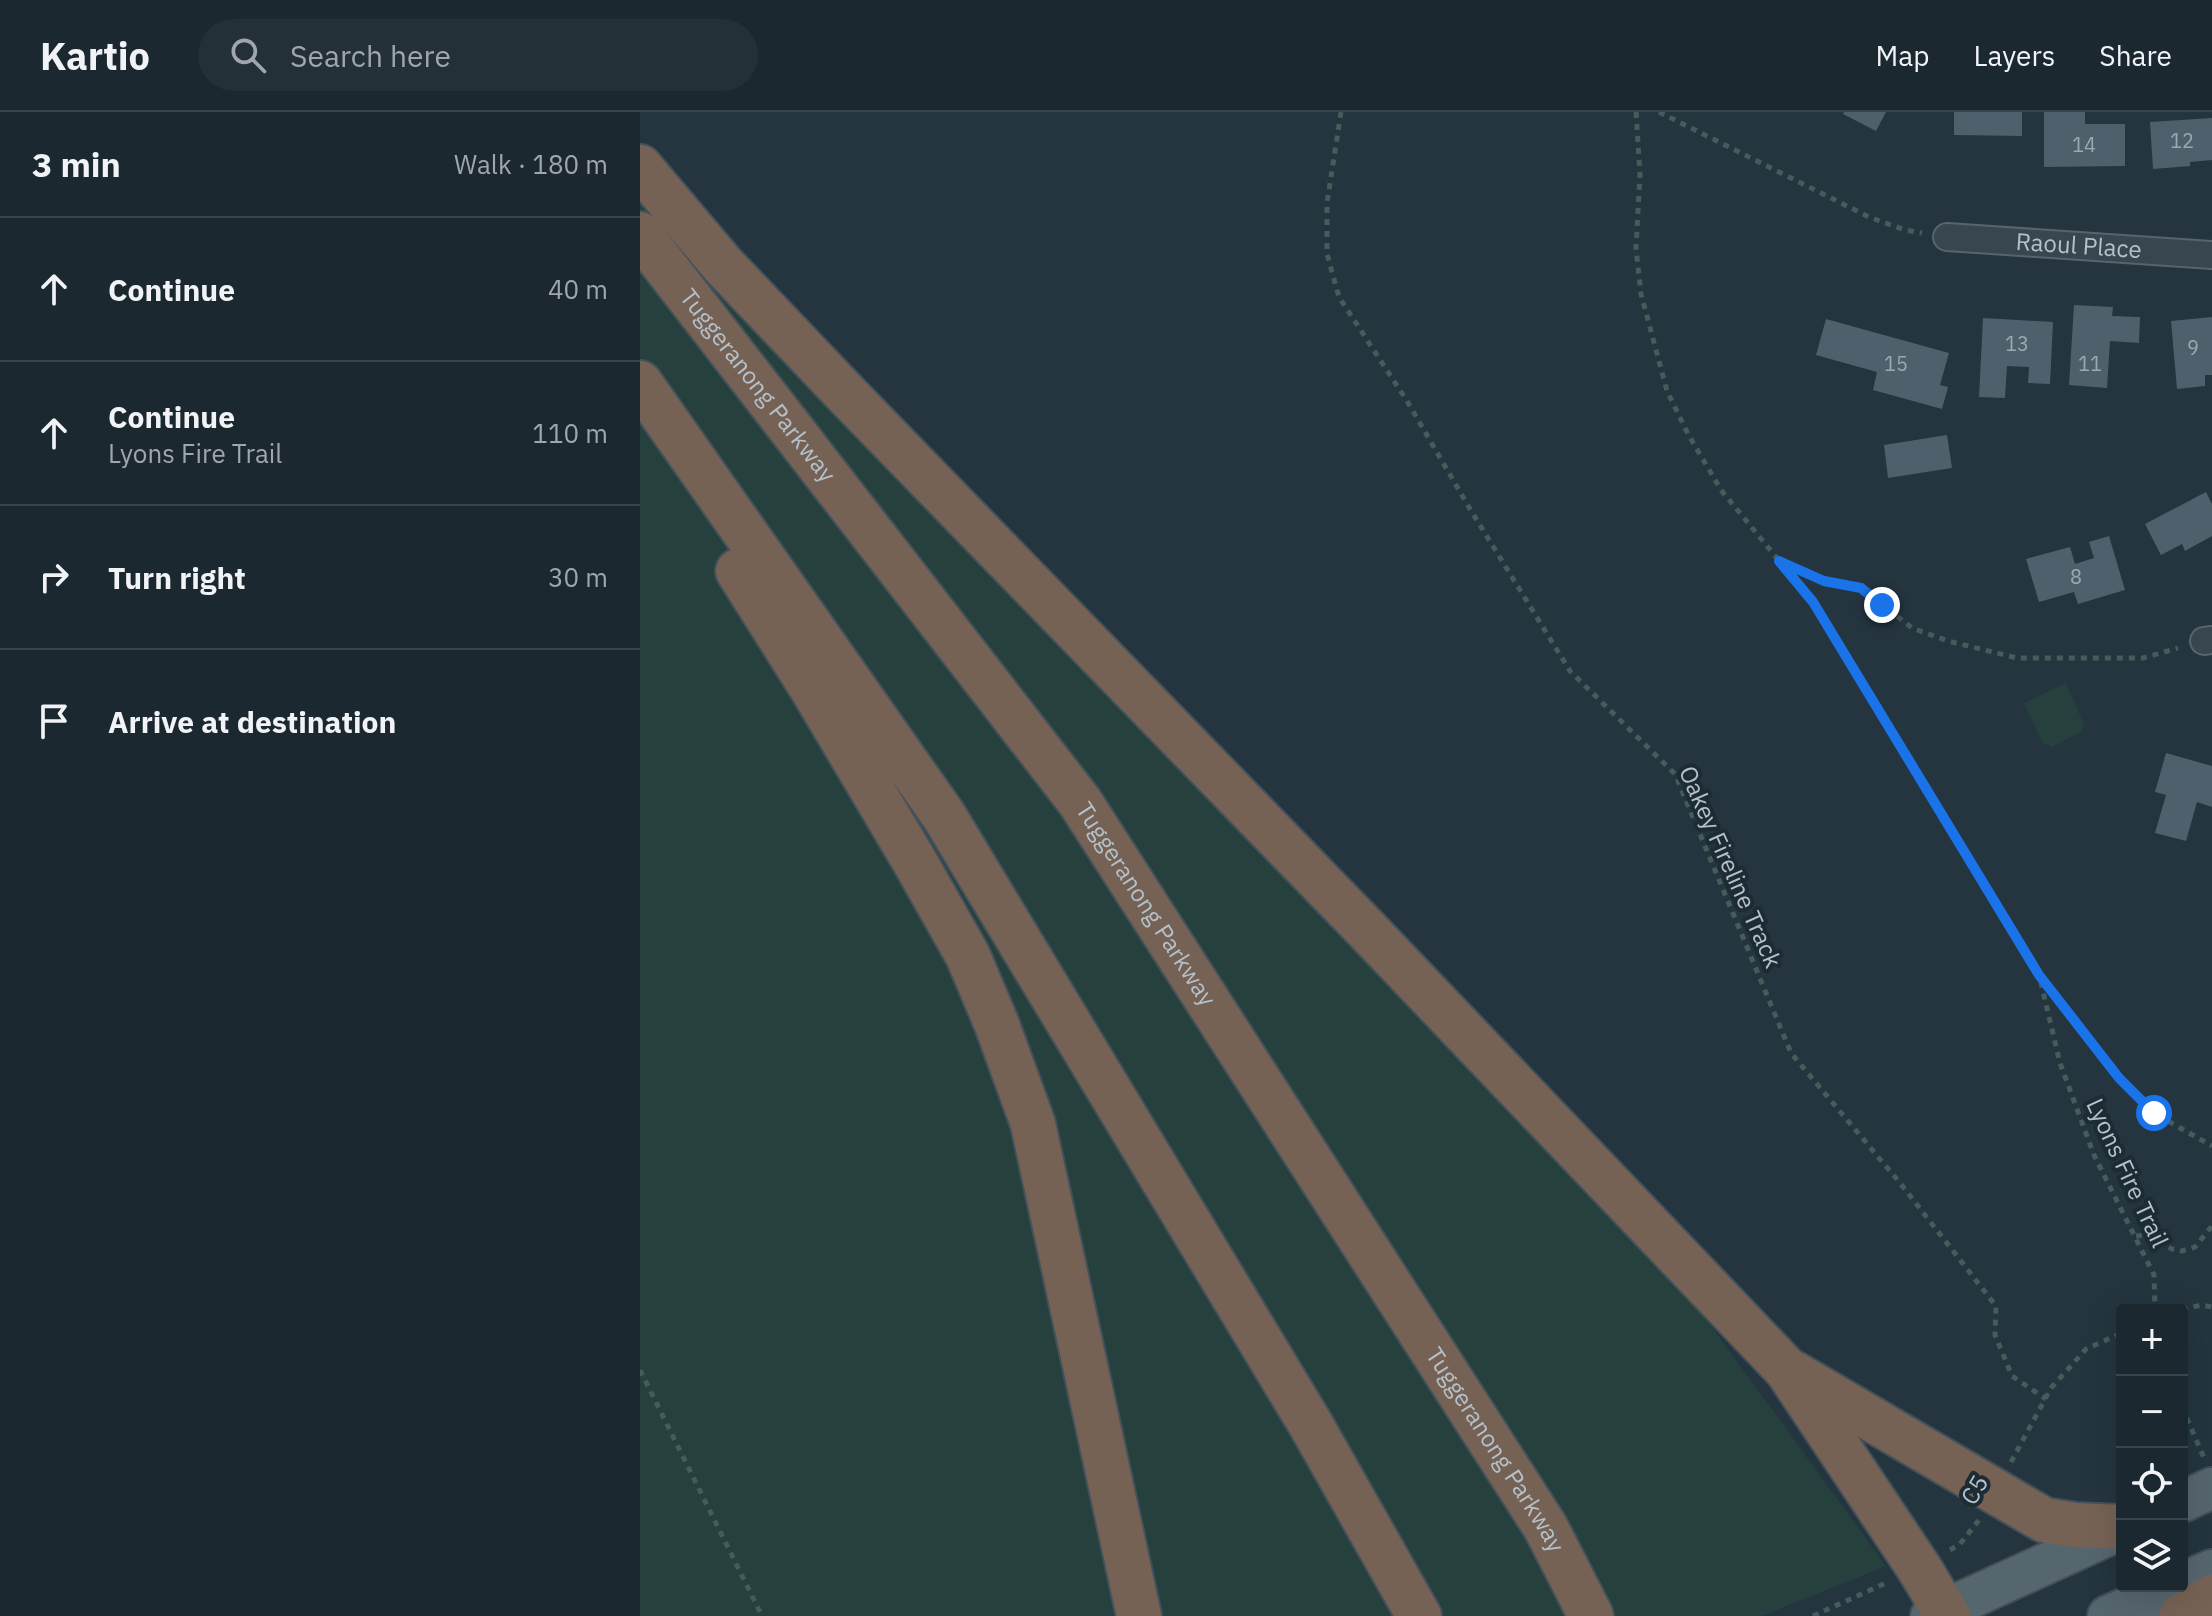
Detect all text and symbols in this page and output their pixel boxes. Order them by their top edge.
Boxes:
search box [198,19,758,91]
text: Kartio [40,31,150,80]
icon: search [226,33,270,77]
text: Search here [290,36,451,75]
text: Map [1875,37,1929,74]
text: Layers [1973,37,2055,74]
text: Share [2099,37,2172,74]
house number: 12 [2170,127,2194,154]
house number: 14 [2072,131,2096,158]
text: 3 min [32,142,121,186]
text: Walk · 180 m [454,147,608,181]
street label: Raoul Place [2015,225,2143,265]
icon: ahead [32,267,76,311]
text: Continue [108,270,235,309]
text: 40 m [548,272,608,306]
street label: Tuggeranong Parkway [673,282,844,489]
house number: 13 [2005,330,2029,357]
house number: 9 [2187,334,2199,361]
house number: 15 [1884,350,1908,377]
house number: 11 [2078,350,2102,377]
text: Continue [108,397,235,436]
icon: ahead [32,411,76,455]
text: 110 m [532,416,608,450]
text: Lyons Fire Trail [108,436,282,470]
icon: right [32,555,76,599]
text: Turn right [108,558,246,597]
text: 30 m [548,560,608,594]
house number: 8 [2070,563,2082,590]
route end [1864,587,1900,623]
icon: arrive [32,699,76,743]
text: Arrive at destination [108,702,396,741]
street label: Oakey Fireline Track [1672,761,1790,973]
street label: Tuggeranong Parkway [1069,795,1224,1012]
street label: Lyons Fire Trail [2079,1093,2176,1252]
route start [2136,1095,2172,1131]
map controls [2116,1304,2188,1592]
button: + [2116,1304,2188,1376]
street label: Tuggeranong Parkway [1419,1341,1573,1557]
button: − [2116,1376,2188,1448]
button: locate [2116,1448,2188,1520]
street label: C5 [1953,1469,1995,1510]
button: layers [2116,1520,2188,1592]

